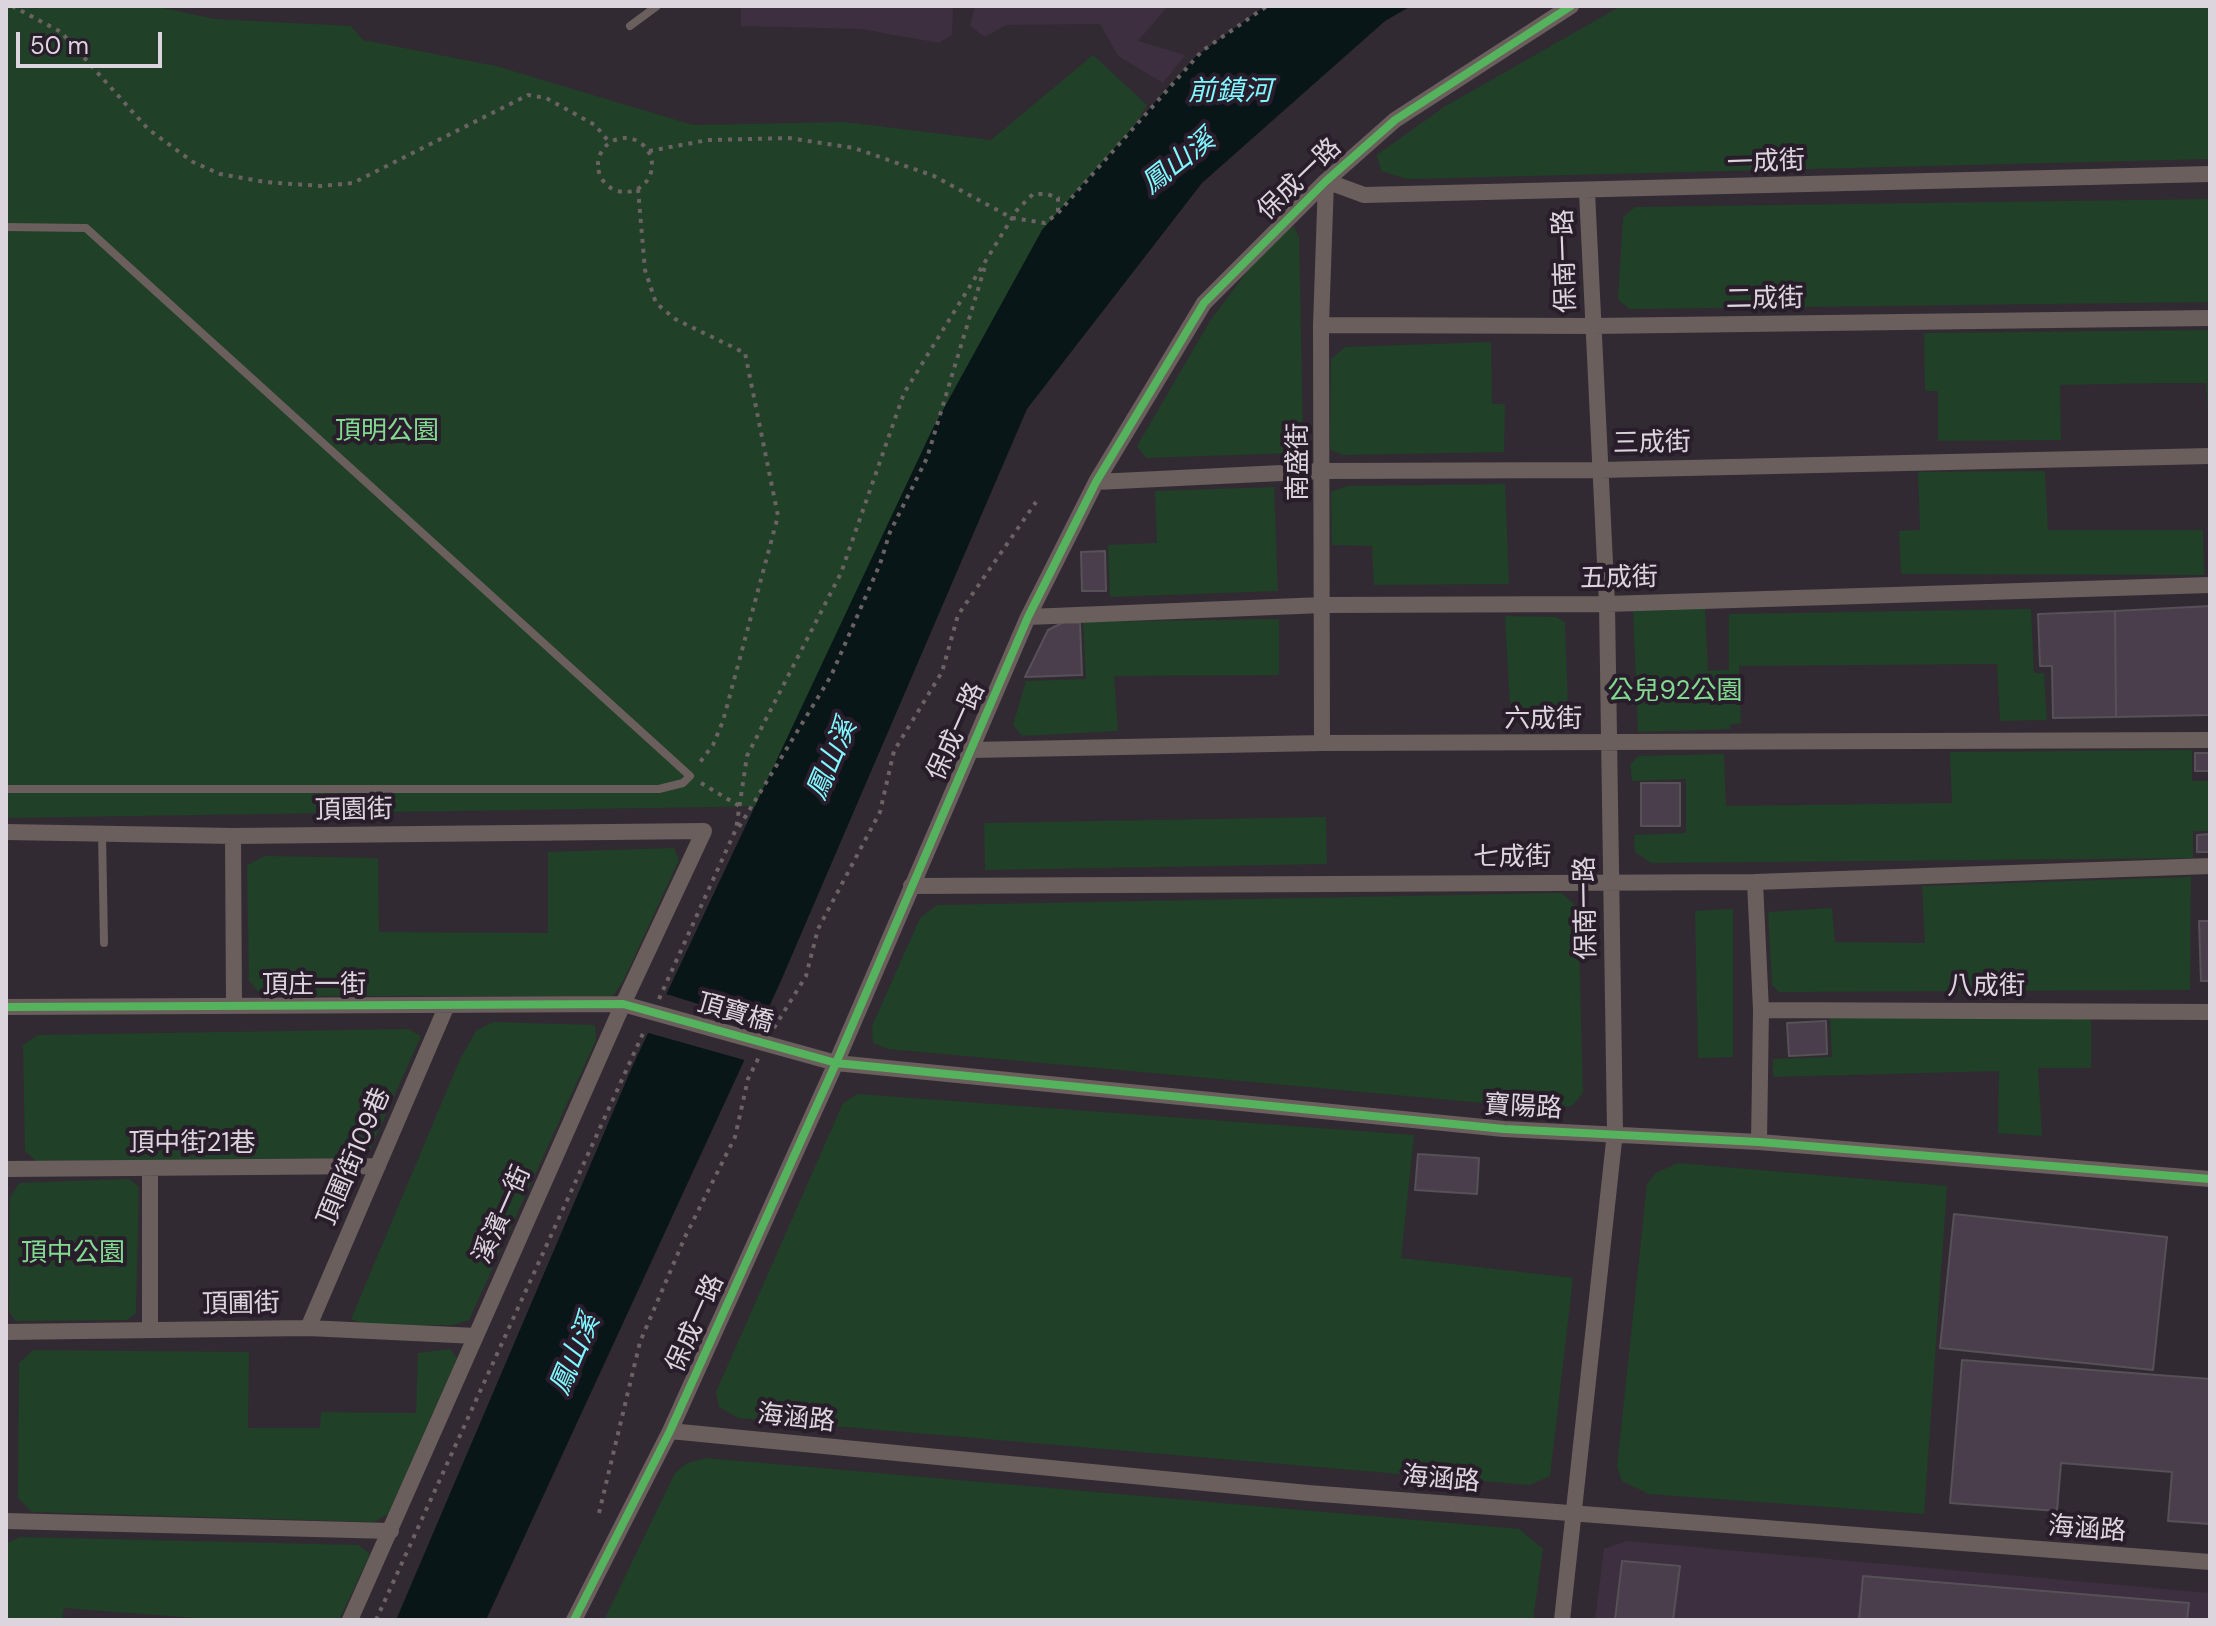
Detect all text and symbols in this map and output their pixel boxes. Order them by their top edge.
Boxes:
scale bar [20,16,166,66]
text: 50 m [30,30,89,61]
water label: 前鎮河 [1188,76,1272,110]
water label: 鳳山溪 [1136,124,1222,202]
street label: 保成一路 [1252,133,1348,227]
street label: 一成街 [1726,146,1806,180]
street label: 保南一路 [1549,208,1583,314]
street label: 二成街 [1726,284,1804,316]
park label: 頂明公園 [335,416,439,448]
street label: 南盛街 [1283,423,1315,501]
street label: 三成街 [1613,428,1691,460]
street label: 五成街 [1580,563,1658,595]
park label: 公兒92公園 [1608,676,1742,708]
street label: 保成一路 [922,678,992,786]
street label: 六成街 [1504,704,1582,736]
water label: 鳳山溪 [801,715,865,805]
street label: 頂園街 [315,795,393,827]
street label: 七成街 [1473,842,1551,874]
street label: 保南一路 [1570,856,1604,960]
street label: 頂庄一街 [262,970,366,1002]
street label: 八成街 [1947,971,2025,1003]
street label: 頂寶橋 [693,988,777,1040]
street label: 頂圃街109巷 [312,1084,398,1230]
street label: 寶陽路 [1483,1090,1563,1126]
street label: 頂中街21巷 [128,1128,256,1160]
street label: 溪濱一街 [468,1161,538,1269]
park label: 頂中公園 [21,1238,125,1270]
street label: 保成一路 [661,1270,731,1378]
street label: 頂圃街 [202,1289,280,1321]
water label: 鳳山溪 [544,1310,608,1400]
street label: 海涵路 [756,1399,836,1439]
street label: 海涵路 [1401,1461,1481,1499]
street label: 海涵路 [2047,1512,2127,1548]

